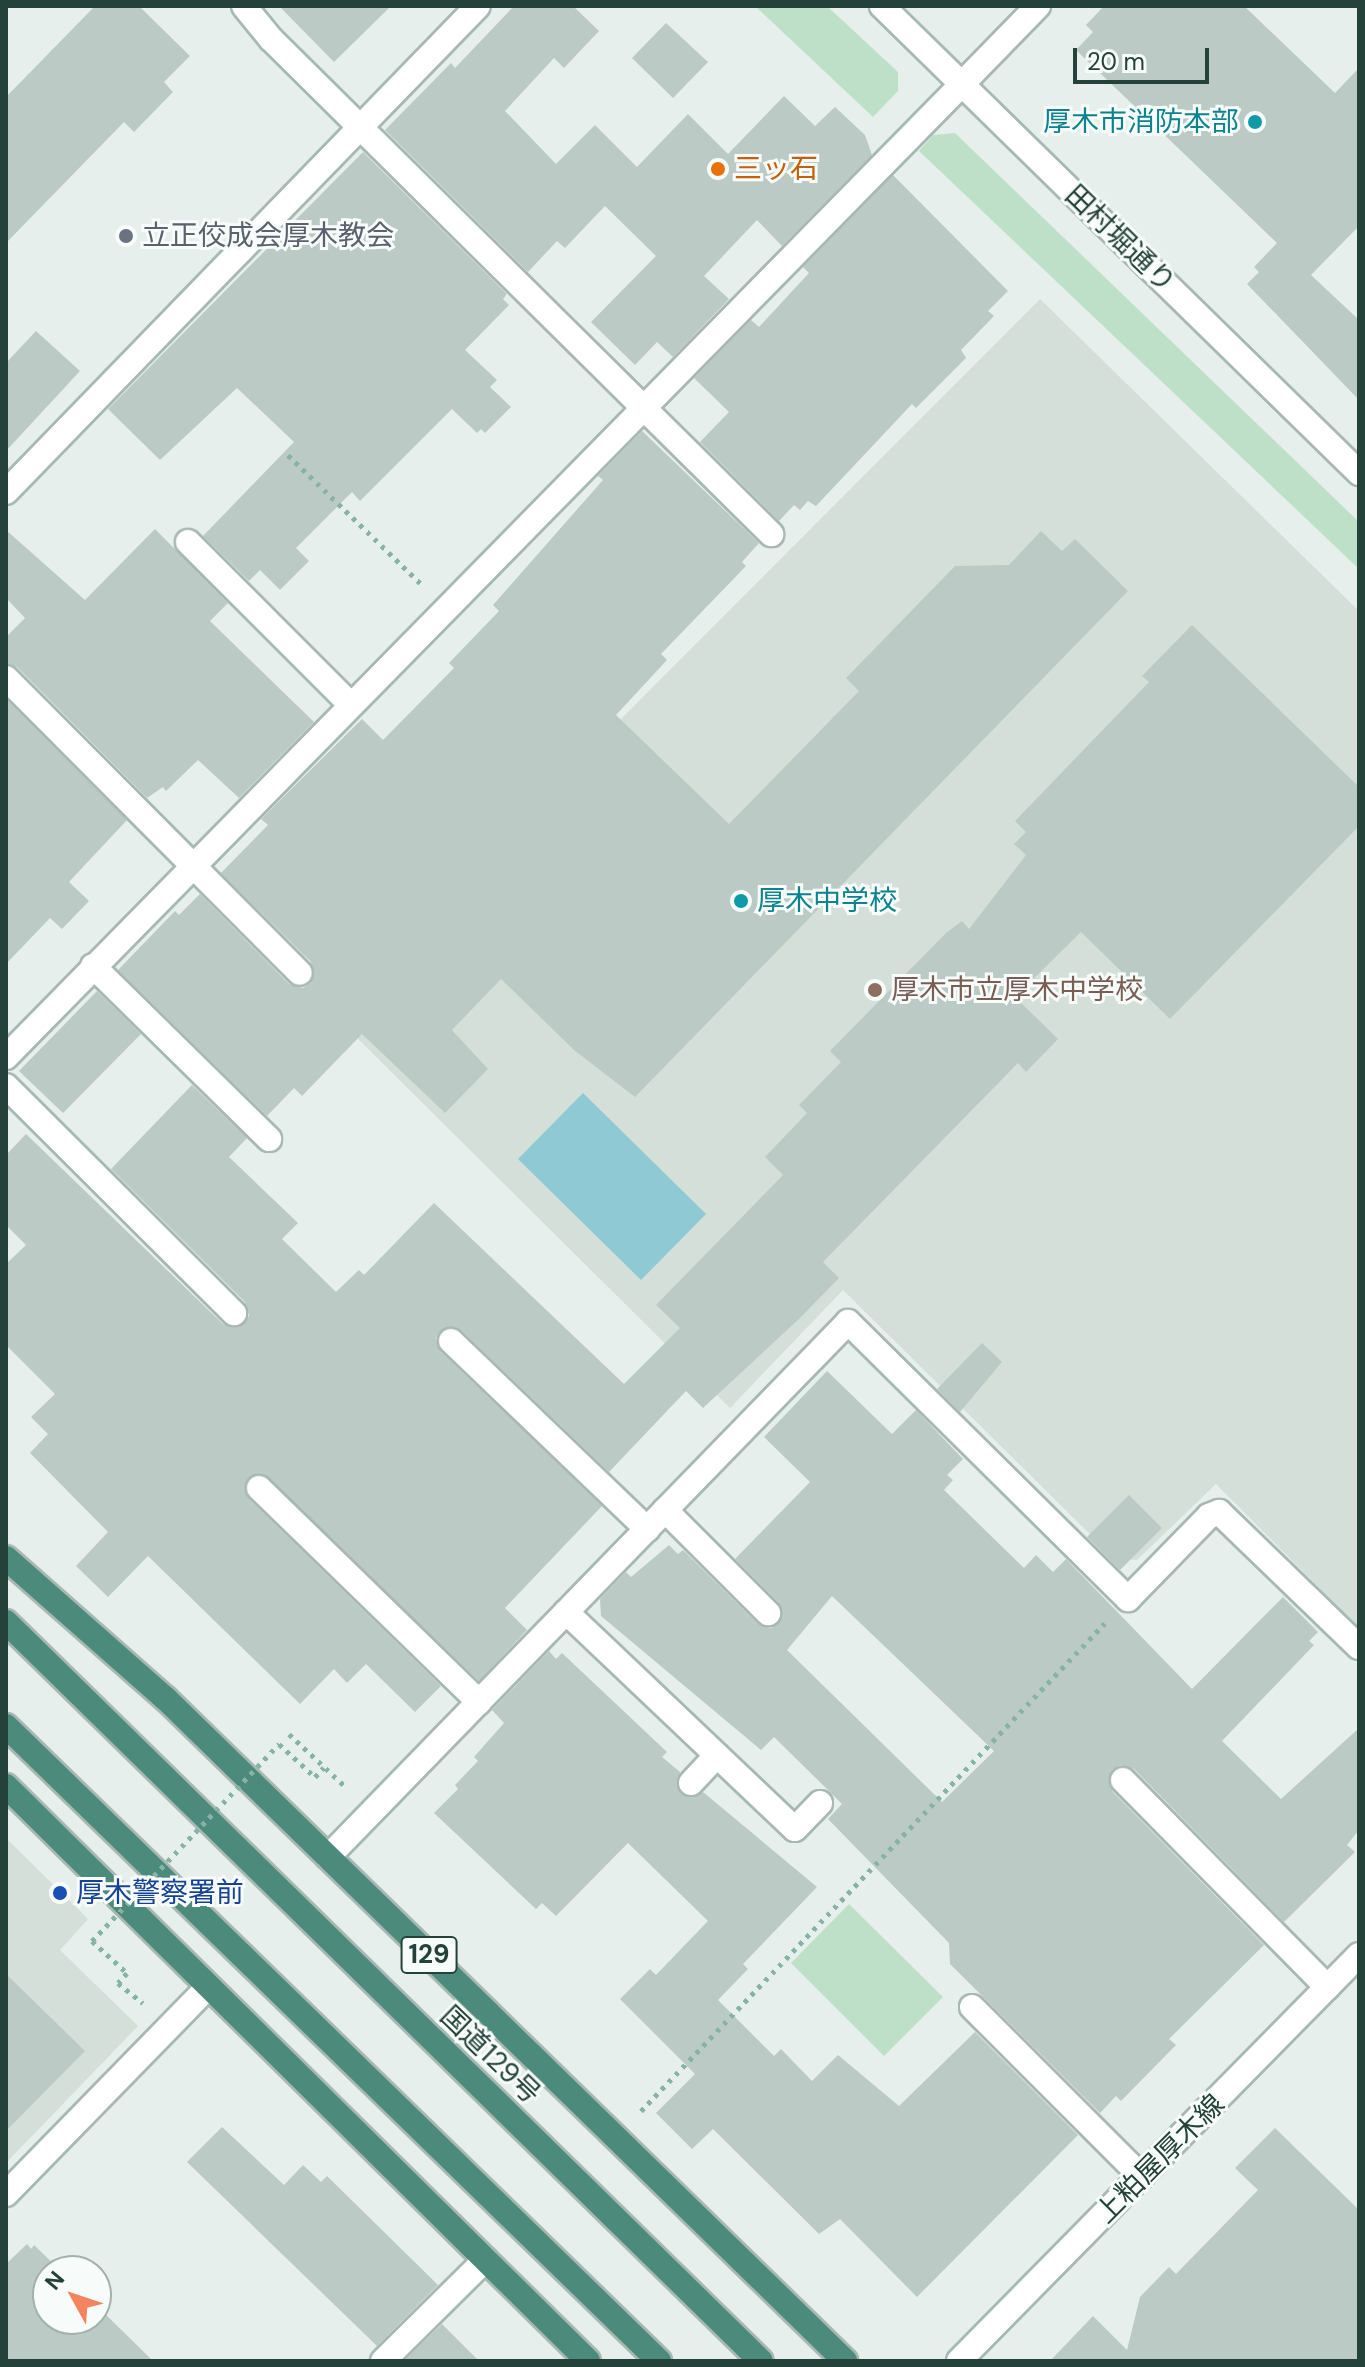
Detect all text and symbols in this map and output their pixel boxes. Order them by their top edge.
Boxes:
scale bar [1077,32,1213,82]
text: 20 m [1087,46,1145,77]
place label: 厚木市消防本部 [1043,105,1239,139]
marker: 厚木市消防本部 [1246,113,1264,131]
place label: 三ッ石 [734,152,818,186]
marker: 三ッ石 [709,160,727,178]
street label: 田村堀通り [1058,178,1182,300]
place label: 立正佼成会厚木教会 [142,219,394,253]
marker: 立正佼成会厚木教会 [117,227,135,245]
place label: 厚木中学校 [757,884,897,918]
marker: 厚木中学校 [732,892,750,910]
place label: 厚木市立厚木中学校 [891,973,1143,1007]
marker: 厚木市立厚木中学校 [866,981,884,999]
place label: 厚木警察署前 [76,1876,244,1910]
marker: 厚木警察署前 [51,1884,69,1902]
road number: 129 [399,1933,459,1977]
street label: 国道129号 [433,1999,547,2111]
street label: 上粕屋厚木線 [1089,2088,1231,2230]
north arrow [32,2255,112,2335]
text: N [38,2265,71,2296]

